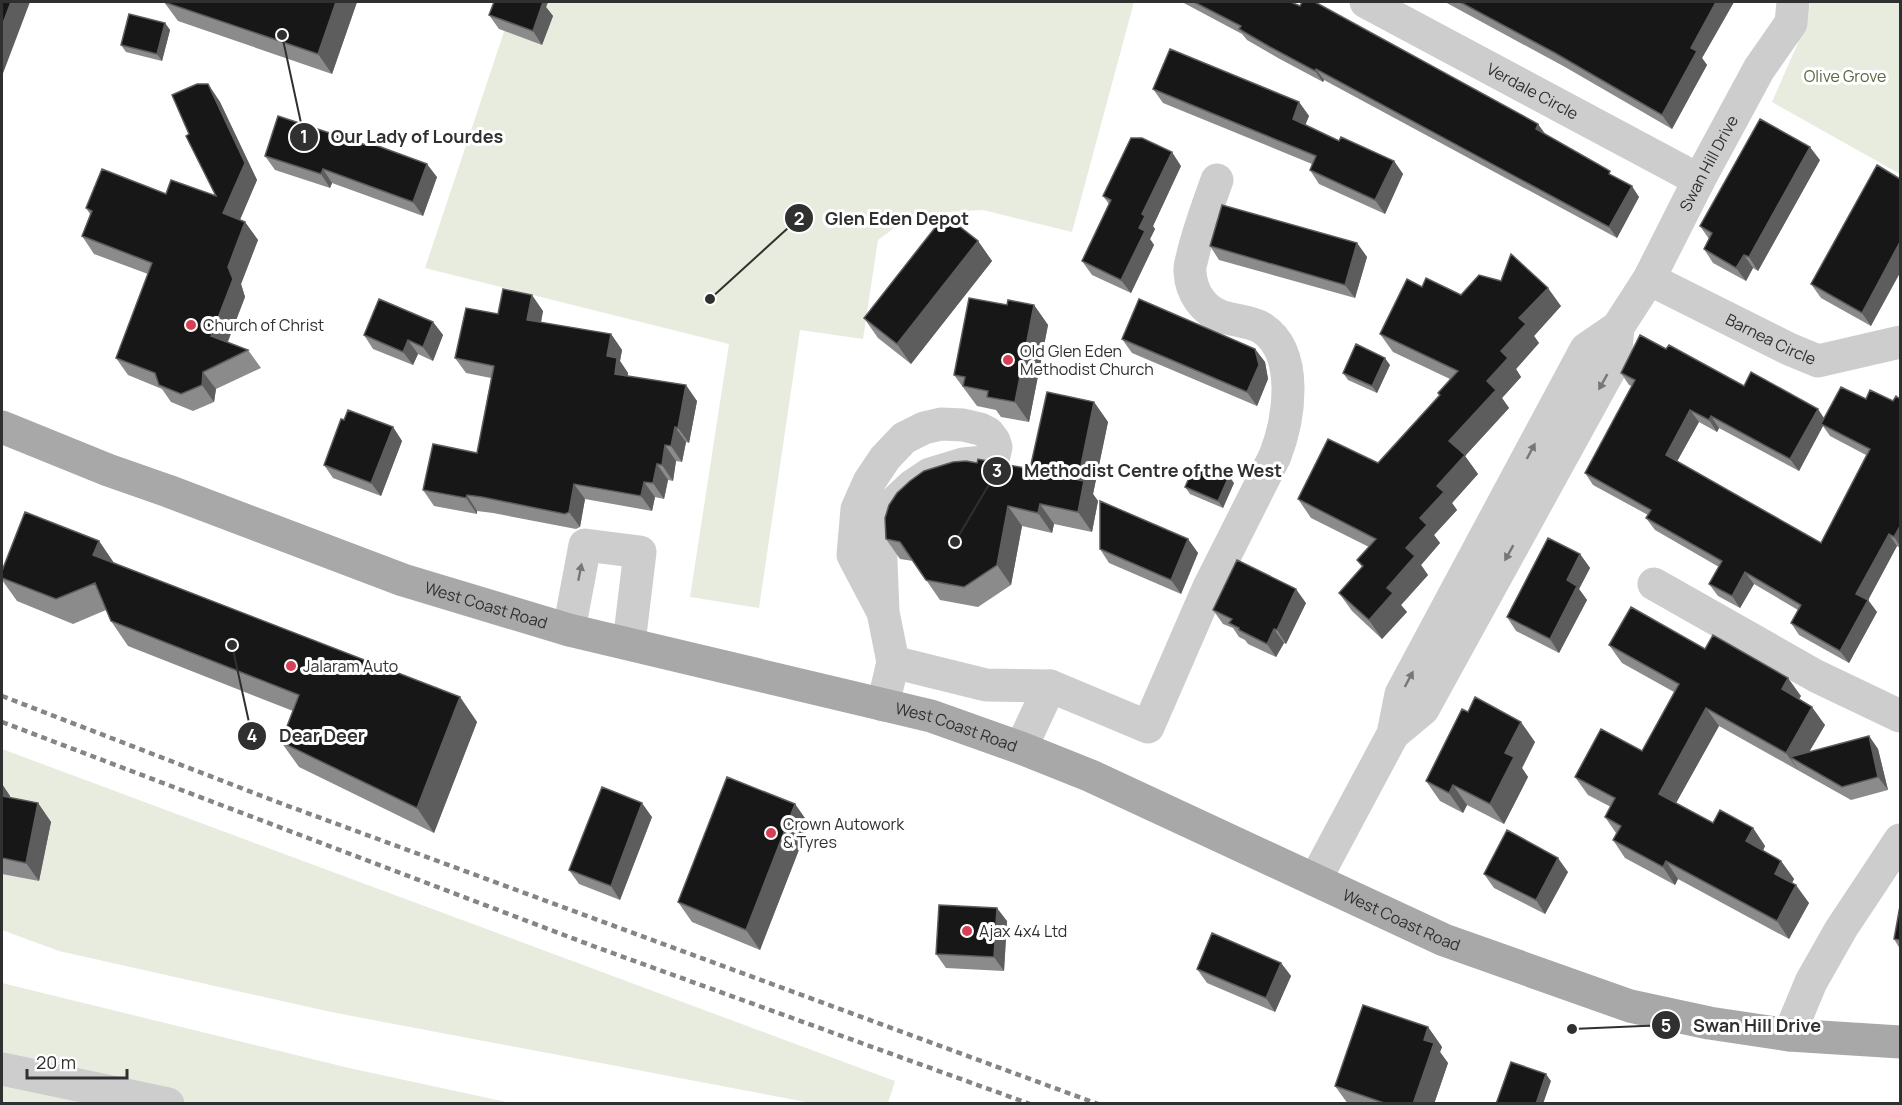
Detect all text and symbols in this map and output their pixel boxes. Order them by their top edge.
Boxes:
street label: Verdale Circle [1483,58,1582,125]
park label: Olive Grove [1804,65,1886,87]
street label: Swan Hill Drive [1674,111,1743,215]
callout: Our Lady of Lourdes [289,119,516,155]
text: 1 [300,124,308,148]
text: Our Lady of Lourdes [331,124,503,148]
callout: Glen Eden Depot [784,200,981,236]
text: 2 [794,206,804,230]
text: Glen Eden Depot [825,206,969,230]
street label: Barnea Circle [1722,308,1819,370]
place label: Church of Christ [203,314,324,336]
marker: Church of Christ [184,318,198,332]
place label: Old Glen Eden Methodist Church [1020,340,1154,380]
marker: Old Glen Eden Methodist Church [1001,353,1015,367]
one-way arrow [1598,374,1608,391]
one-way arrow [1526,443,1536,460]
callout: Methodist Centre of the West [982,453,1294,489]
text: 3 [992,458,1002,482]
text: Methodist Centre of the West [1024,458,1282,482]
one-way arrow [1504,545,1514,562]
one-way arrow [576,562,585,581]
street label: West Coast Road [422,576,550,634]
place label: Jalaram Auto [303,655,398,677]
marker: Jalaram Auto [284,659,298,673]
one-way arrow [1404,670,1414,687]
street label: West Coast Road [893,697,1020,757]
callout: Dear Deer [237,718,377,754]
text: 4 [247,723,258,747]
text: Dear Deer [279,723,365,747]
place label: Crown Autowork & Tyres [783,813,905,853]
marker: Crown Autowork & Tyres [764,826,778,840]
street label: West Coast Road [1339,883,1463,956]
place label: Ajax 4x4 Ltd [979,920,1067,942]
marker: Ajax 4x4 Ltd [960,924,974,938]
callout: Swan Hill Drive [1651,1007,1833,1043]
text: 5 [1661,1013,1671,1037]
text: Swan Hill Drive [1693,1013,1821,1037]
scale bar [27,1042,128,1080]
text: 20 m [36,1050,76,1074]

